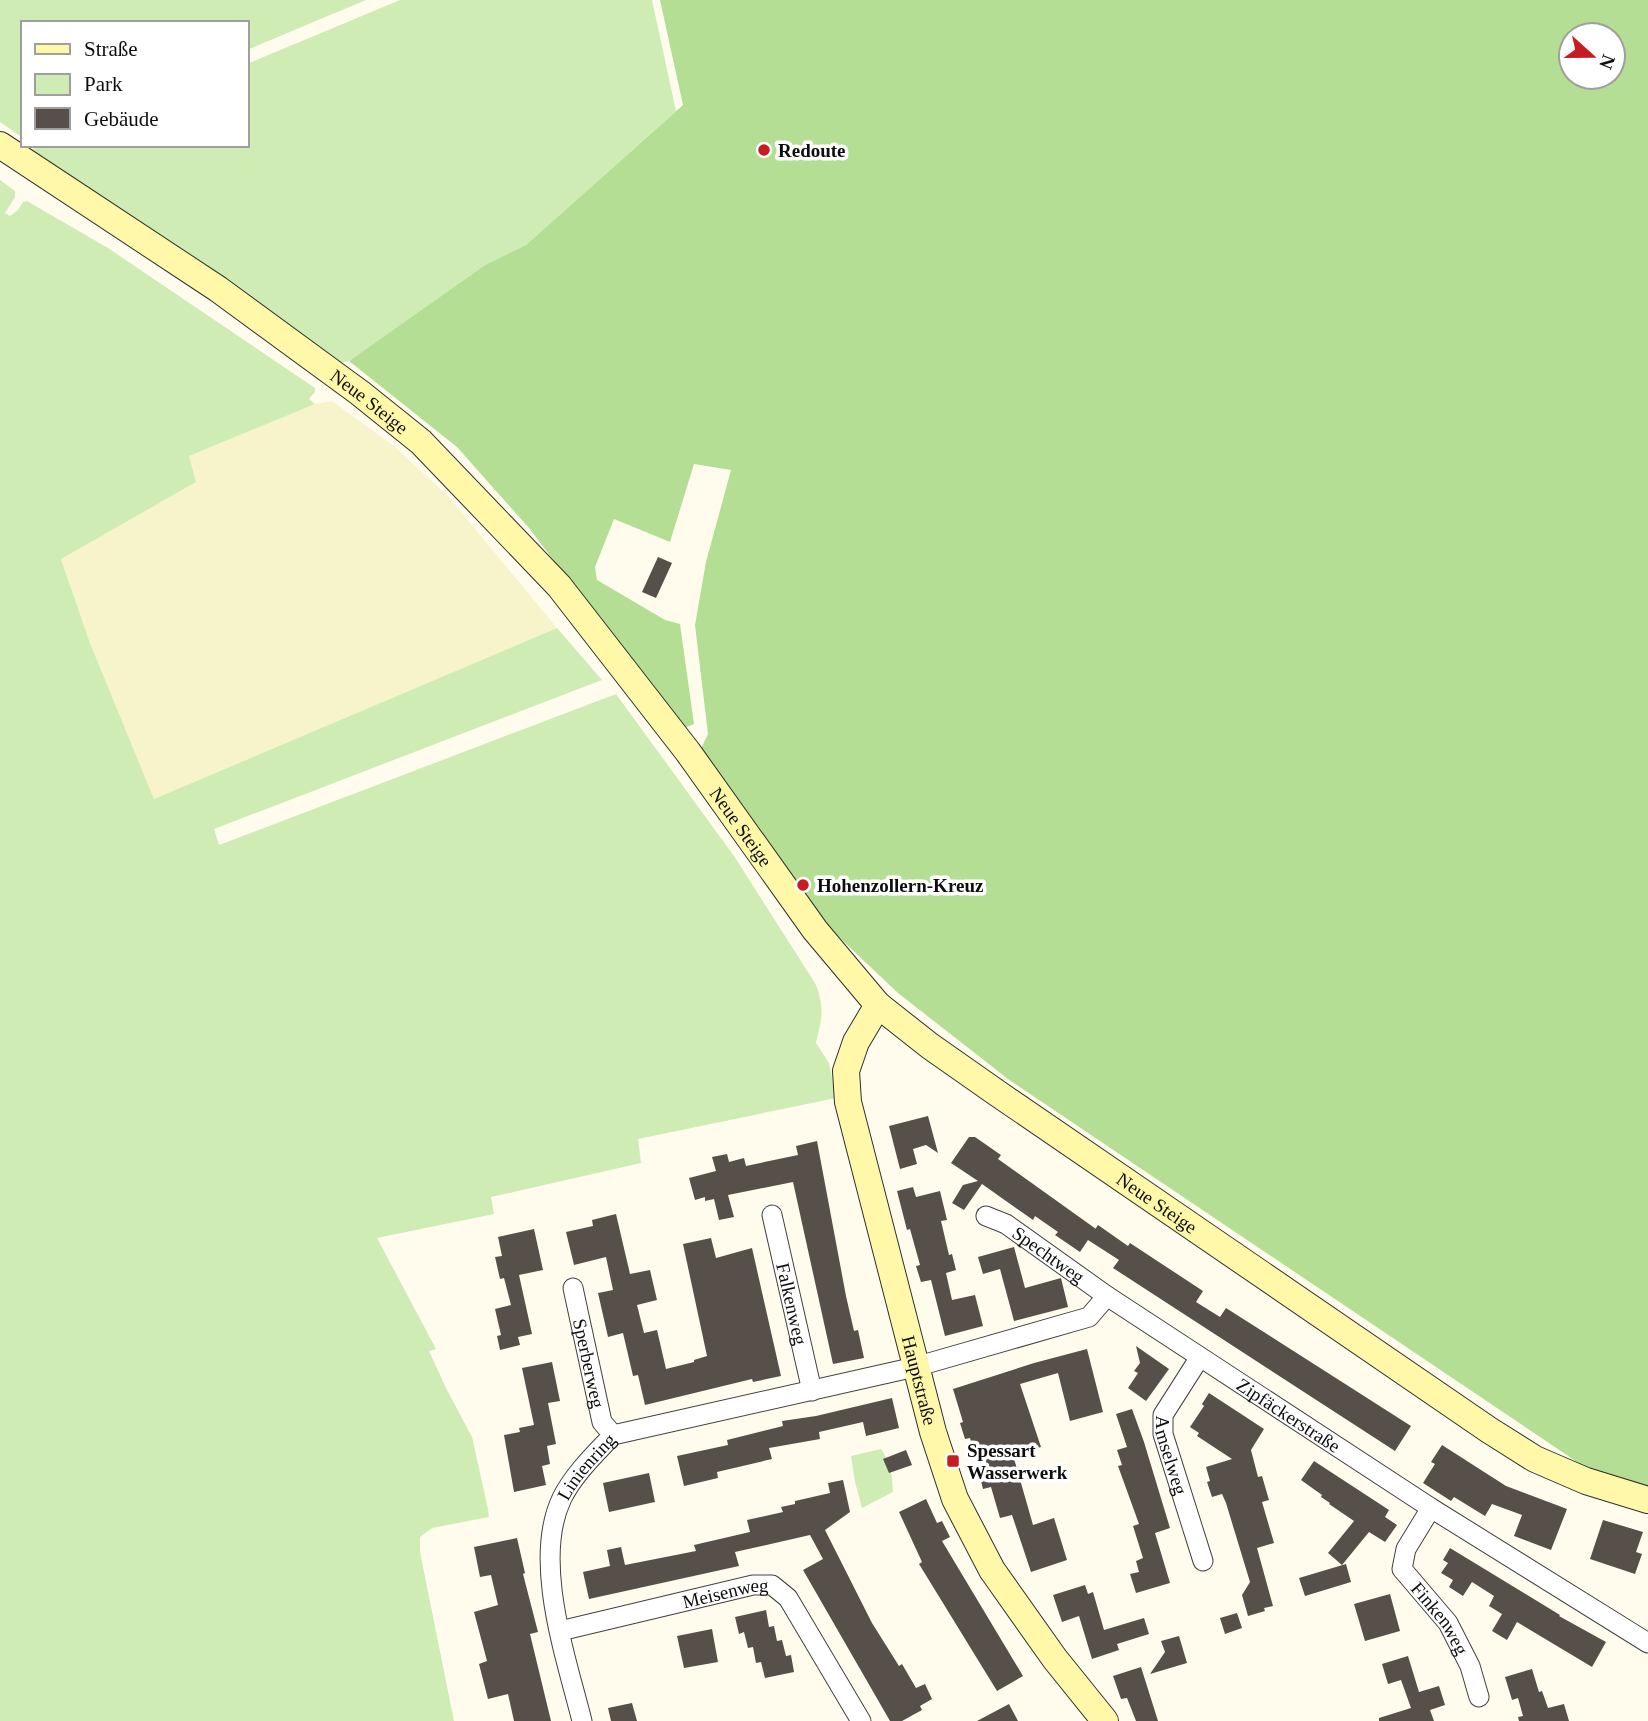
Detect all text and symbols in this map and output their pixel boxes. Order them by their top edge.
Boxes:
legend [21,21,248,147]
north arrow [1557,21,1627,91]
text: Straße [84,37,138,61]
text: N [1595,52,1620,72]
text: Park [84,72,123,96]
text: Gebäude [84,107,159,131]
place label: Redoute [778,140,846,161]
marker: Redoute [756,142,772,158]
street label: Neue Steige [327,365,412,438]
street label: Neue Steige [706,783,776,871]
place label: Hohenzollern-Kreuz [817,875,984,896]
marker: Hohenzollern-Kreuz [795,877,811,893]
street label: Neue Steige [1113,1168,1201,1238]
street label: Spechtweg [1008,1222,1089,1288]
street label: Falkenweg [772,1261,811,1347]
street label: Sperberweg [569,1317,609,1410]
street label: Hauptstraße [898,1333,941,1427]
street label: Zipfäckerstraße [1233,1374,1344,1457]
street label: Amselweg [1151,1416,1192,1498]
street label: Linienring [553,1429,620,1504]
place label: Spessart Wasserwerk [967,1440,1068,1483]
marker: Spessart Wasserwerk [945,1453,961,1469]
street label: Meisenweg [680,1575,769,1612]
street label: Finkenweg [1407,1578,1473,1659]

